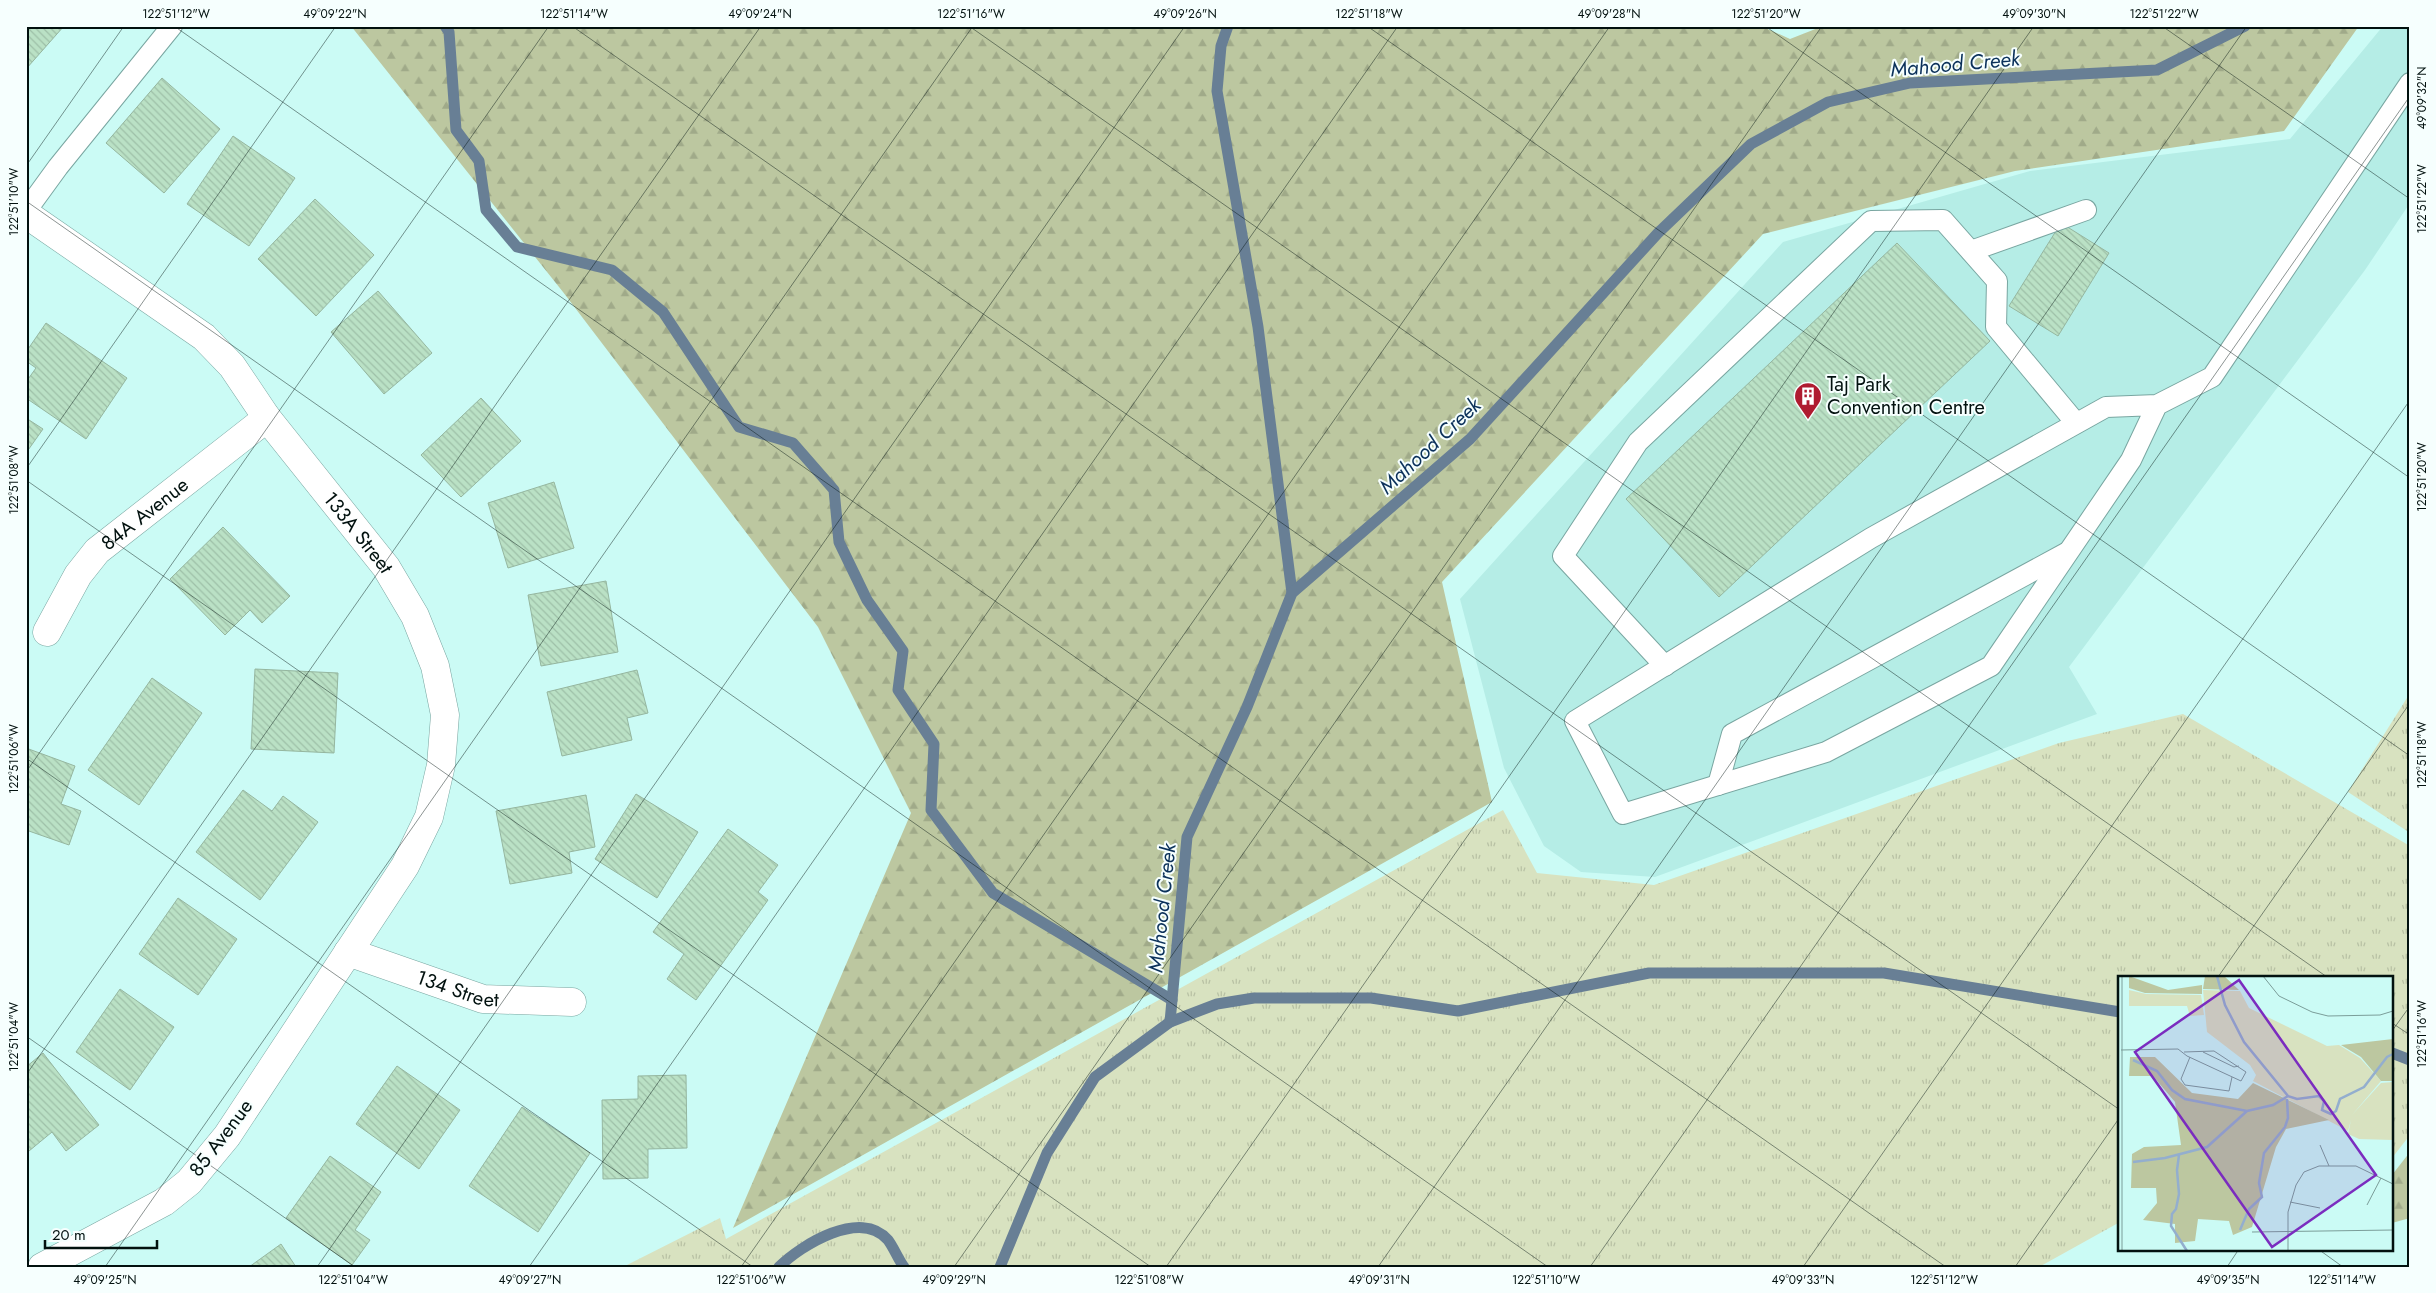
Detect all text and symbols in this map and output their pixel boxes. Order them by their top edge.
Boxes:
text: 122°51'12"W [142,5,210,23]
text: 49°09'22"N [303,5,367,23]
text: 122°51'14"W [540,5,608,23]
text: 49°09'24"N [728,5,792,23]
text: 122°51'16"W [937,5,1005,23]
text: 49°09'26"N [1153,5,1217,23]
text: 122°51'18"W [1335,5,1403,23]
text: 49°09'28"N [1577,5,1641,23]
text: 122°51'20"W [1731,5,1801,23]
text: 49°09'30"N [2002,5,2066,23]
text: 122°51'22"W [2129,5,2199,23]
water label: Mahood Creek [1889,43,2022,85]
text: 49°09'32"N [2413,66,2431,130]
text: 122°51'22"W [2413,164,2431,234]
text: 122°51'10"W [5,168,23,236]
place label: Taj Park Convention Centre [1827,370,1985,422]
building icon: Taj Park Convention Centre [1793,381,1823,420]
water label: Mahood Creek [1372,390,1488,501]
text: 122°51'20"W [2413,442,2431,512]
text: 122°51'08"W [5,445,23,515]
street label: 84A Avenue [95,470,195,557]
street label: 133A Street [317,485,401,579]
text: 122°51'18"W [2413,721,2431,789]
text: 122°51'06"W [5,724,23,794]
water label: Mahood Creek [1140,841,1184,974]
street label: 134 Street [412,962,499,1014]
inset map [2118,976,2394,1250]
text: 122°51'16"W [2413,1000,2431,1068]
text: 122°51'04"W [5,1002,23,1072]
street label: 85 Avenue [182,1093,260,1183]
scale bar [45,1218,158,1250]
text: 20 m [52,1224,86,1246]
text: 49°09'25"N [73,1271,137,1289]
text: 122°51'04"W [318,1271,388,1289]
text: 49°09'27"N [499,1271,561,1289]
text: 122°51'06"W [716,1271,786,1289]
text: 49°09'29"N [922,1271,986,1289]
text: 122°51'08"W [1114,1271,1184,1289]
text: 49°09'31"N [1348,1271,1410,1289]
text: 122°51'10"W [1512,1271,1580,1289]
text: 49°09'33"N [1772,1271,1834,1289]
text: 122°51'12"W [1910,1271,1978,1289]
text: 49°09'35"N [2197,1271,2259,1289]
text: 122°51'14"W [2308,1271,2376,1289]

